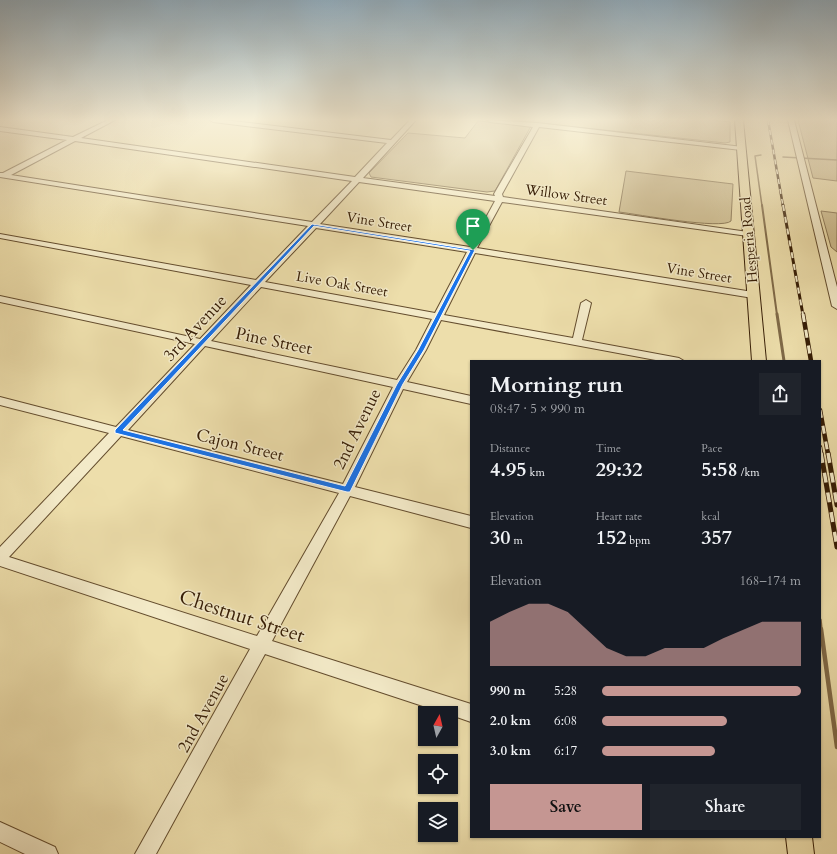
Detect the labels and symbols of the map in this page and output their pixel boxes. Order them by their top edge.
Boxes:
street label: Willow Street [523,180,609,210]
street label: Hesperia Road [736,196,762,284]
street label: Vine Street [345,207,414,237]
pin [456,209,490,250]
street label: Vine Street [665,258,734,288]
street label: Live Oak Street [295,267,390,302]
street label: 3rd Avenue [158,290,232,366]
street label: Pine Street [234,322,315,360]
street label: 2nd Avenue [328,385,386,473]
street label: Cajon Street [194,423,287,467]
street label: Chestnut Street [176,583,309,649]
street label: 2nd Avenue [172,669,234,757]
north arrow [418,706,458,746]

